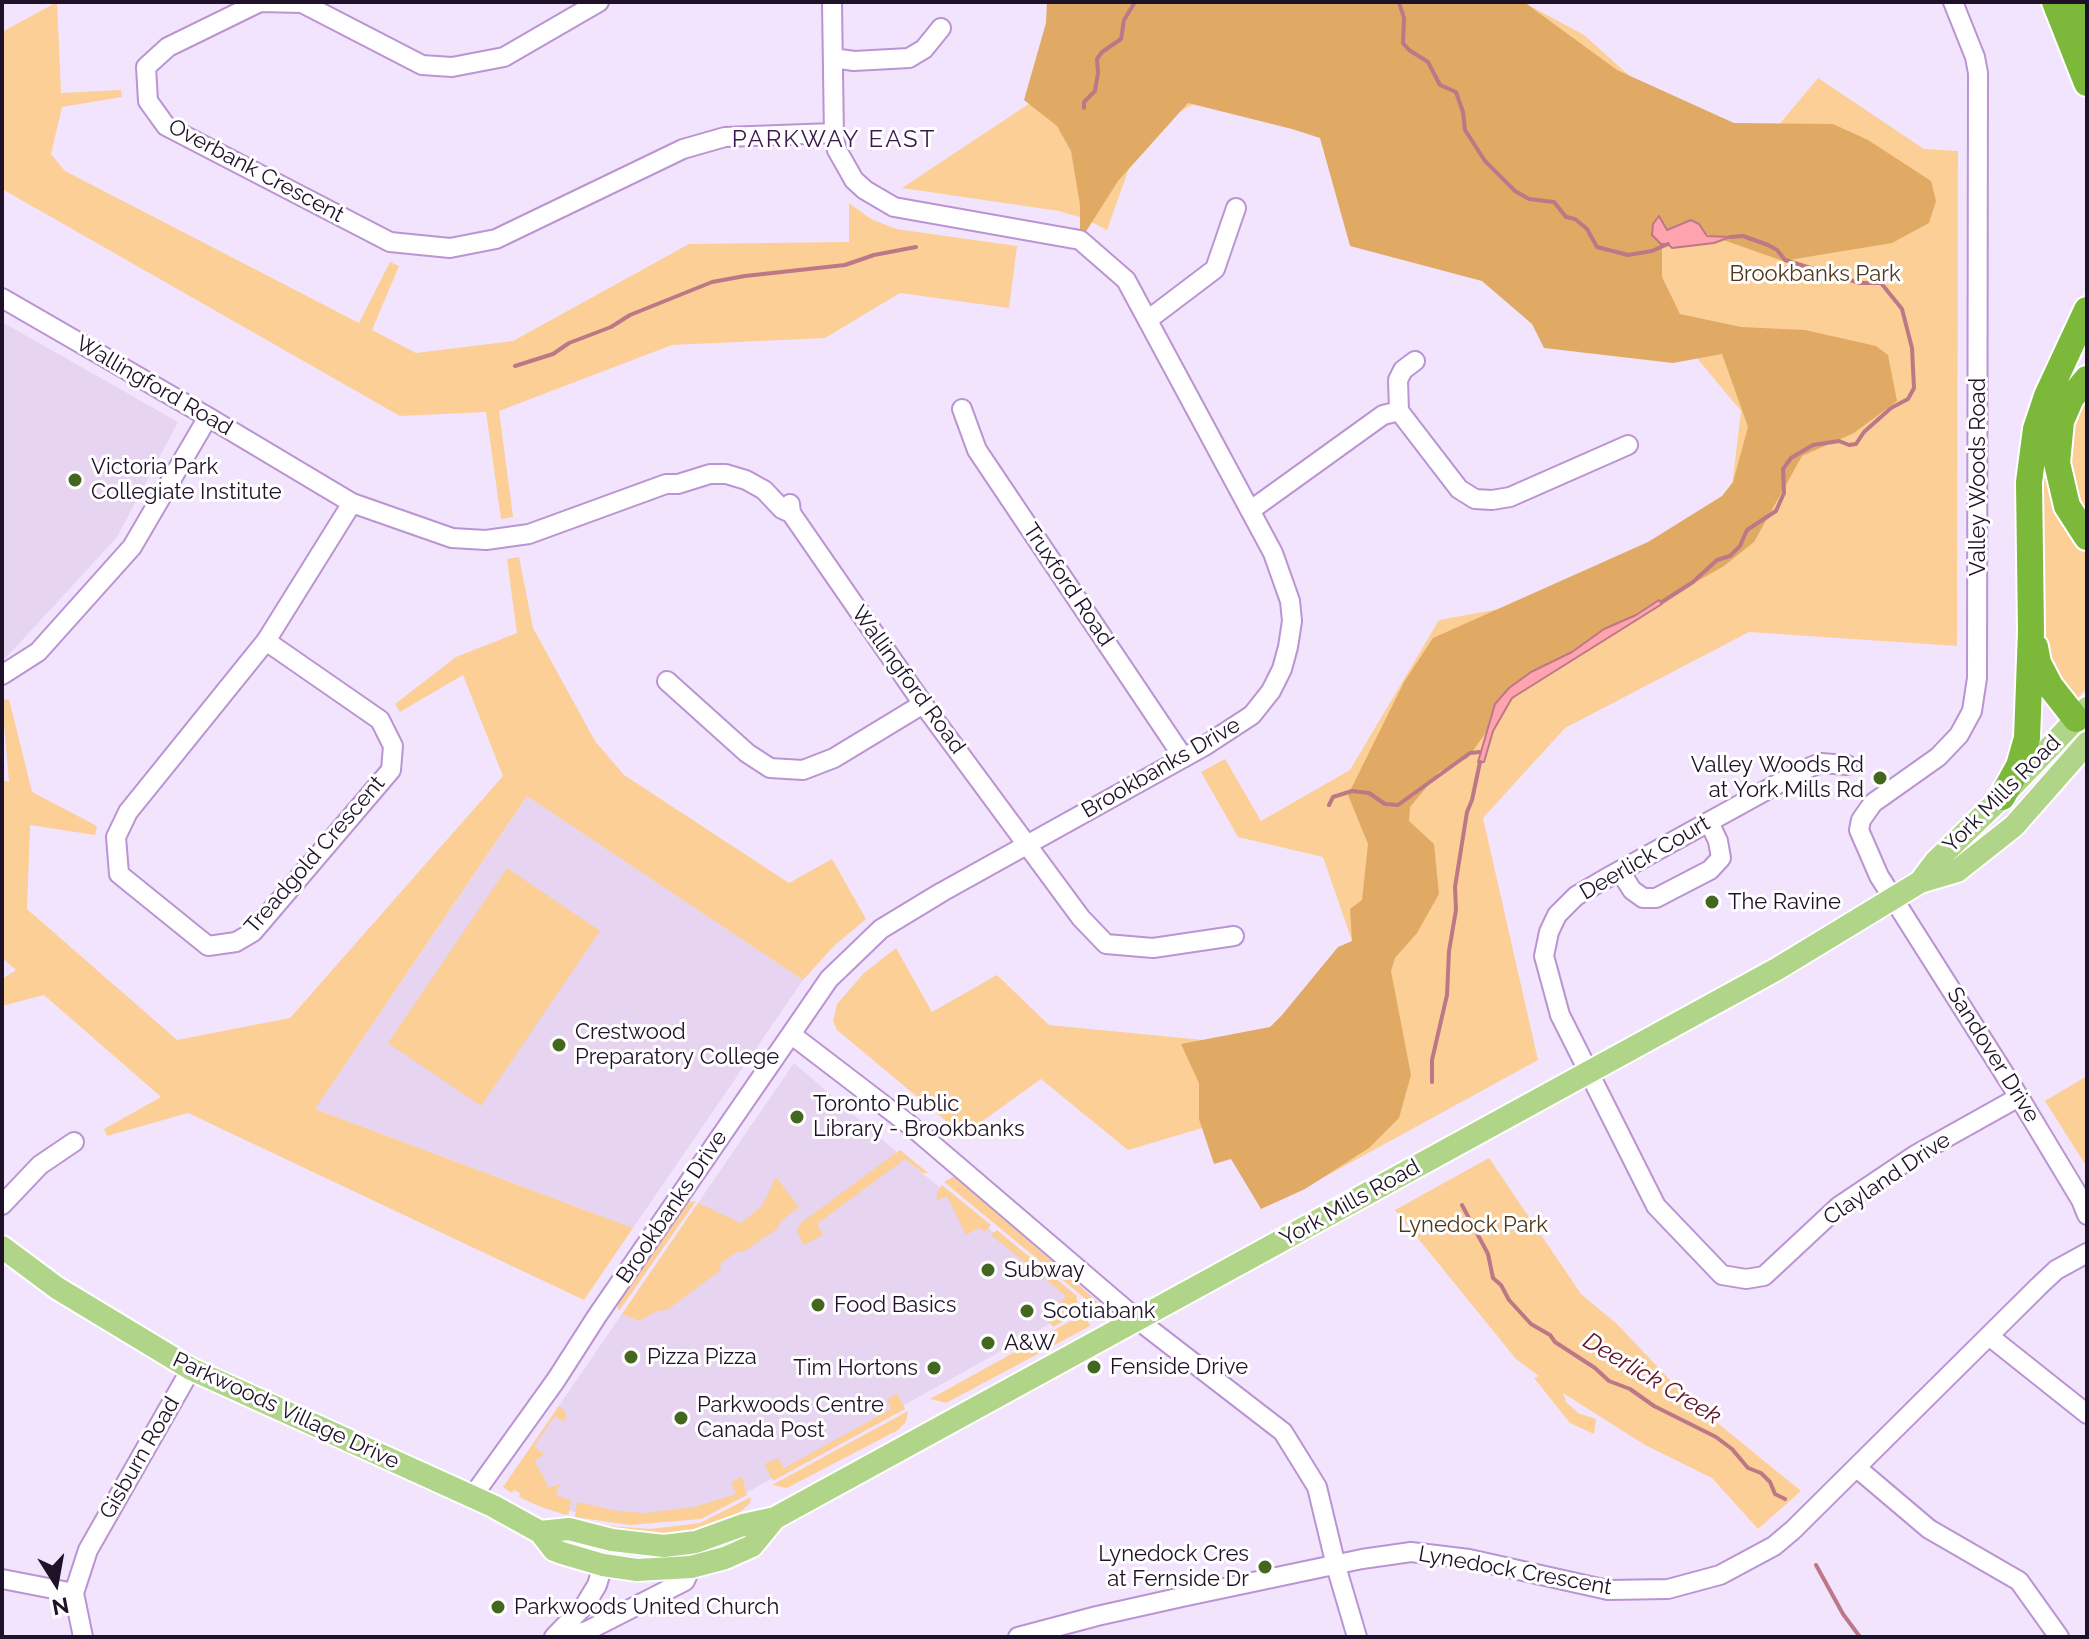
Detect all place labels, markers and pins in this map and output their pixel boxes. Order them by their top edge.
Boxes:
place label: Victoria Park Collegiate Institute [91,454,282,506]
marker: Victoria Park Collegiate Institute [66,471,84,489]
place label: Valley Woods Rd at York Mills Rd [1691,752,1864,804]
marker: Valley Woods Rd at York Mills Rd [1871,769,1889,787]
place label: The Ravine [1728,889,1841,915]
marker: The Ravine [1703,893,1721,911]
place label: Crestwood Preparatory College [575,1019,779,1070]
marker: Crestwood Preparatory College [550,1036,568,1054]
place label: Toronto Public Library - Brookbanks [813,1091,1025,1142]
marker: Toronto Public Library - Brookbanks [788,1108,806,1126]
place label: Subway [1004,1257,1085,1283]
marker: Subway [979,1261,997,1279]
place label: Food Basics [834,1292,956,1318]
marker: Food Basics [809,1296,827,1314]
place label: Scotiabank [1043,1298,1155,1324]
marker: Scotiabank [1018,1302,1036,1320]
place label: A&W [1004,1330,1055,1356]
marker: A&W [979,1334,997,1352]
place label: Pizza Pizza [647,1344,757,1370]
marker: Pizza Pizza [622,1348,640,1366]
place label: Fenside Drive [1110,1354,1248,1380]
place label: Tim Hortons [793,1355,918,1381]
marker: Fenside Drive [1085,1358,1103,1376]
marker: Tim Hortons [925,1359,943,1377]
place label: Parkwoods Centre Canada Post [697,1392,884,1444]
marker: Parkwoods Centre Canada Post [672,1409,690,1427]
place label: Lynedock Cres at Fernside Dr [1098,1541,1249,1592]
marker: Lynedock Cres at Fernside Dr [1256,1558,1274,1576]
place label: Parkwoods United Church [514,1594,779,1620]
marker: Parkwoods United Church [489,1598,507,1616]

